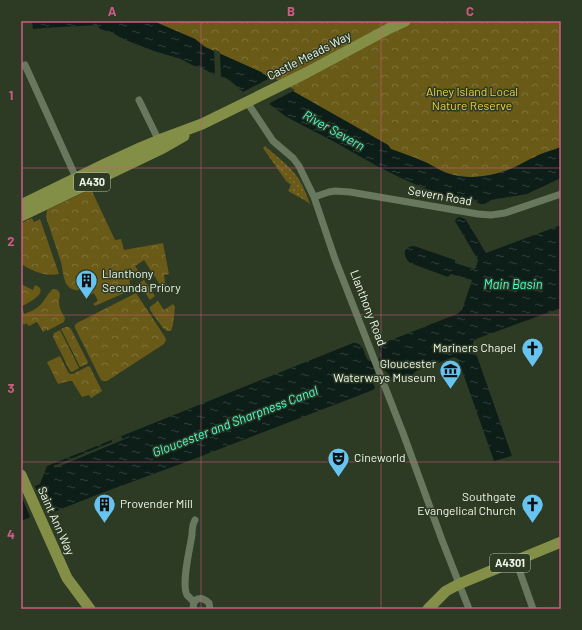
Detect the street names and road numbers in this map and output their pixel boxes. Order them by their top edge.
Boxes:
street label: Castle Meads Way [264,28,353,82]
road number: A430 [74,173,110,191]
street label: Severn Road [407,182,473,208]
street label: Llanthony Road [348,268,390,348]
street label: Saint Ann Way [36,484,78,557]
road number: A4301 [490,554,530,572]

